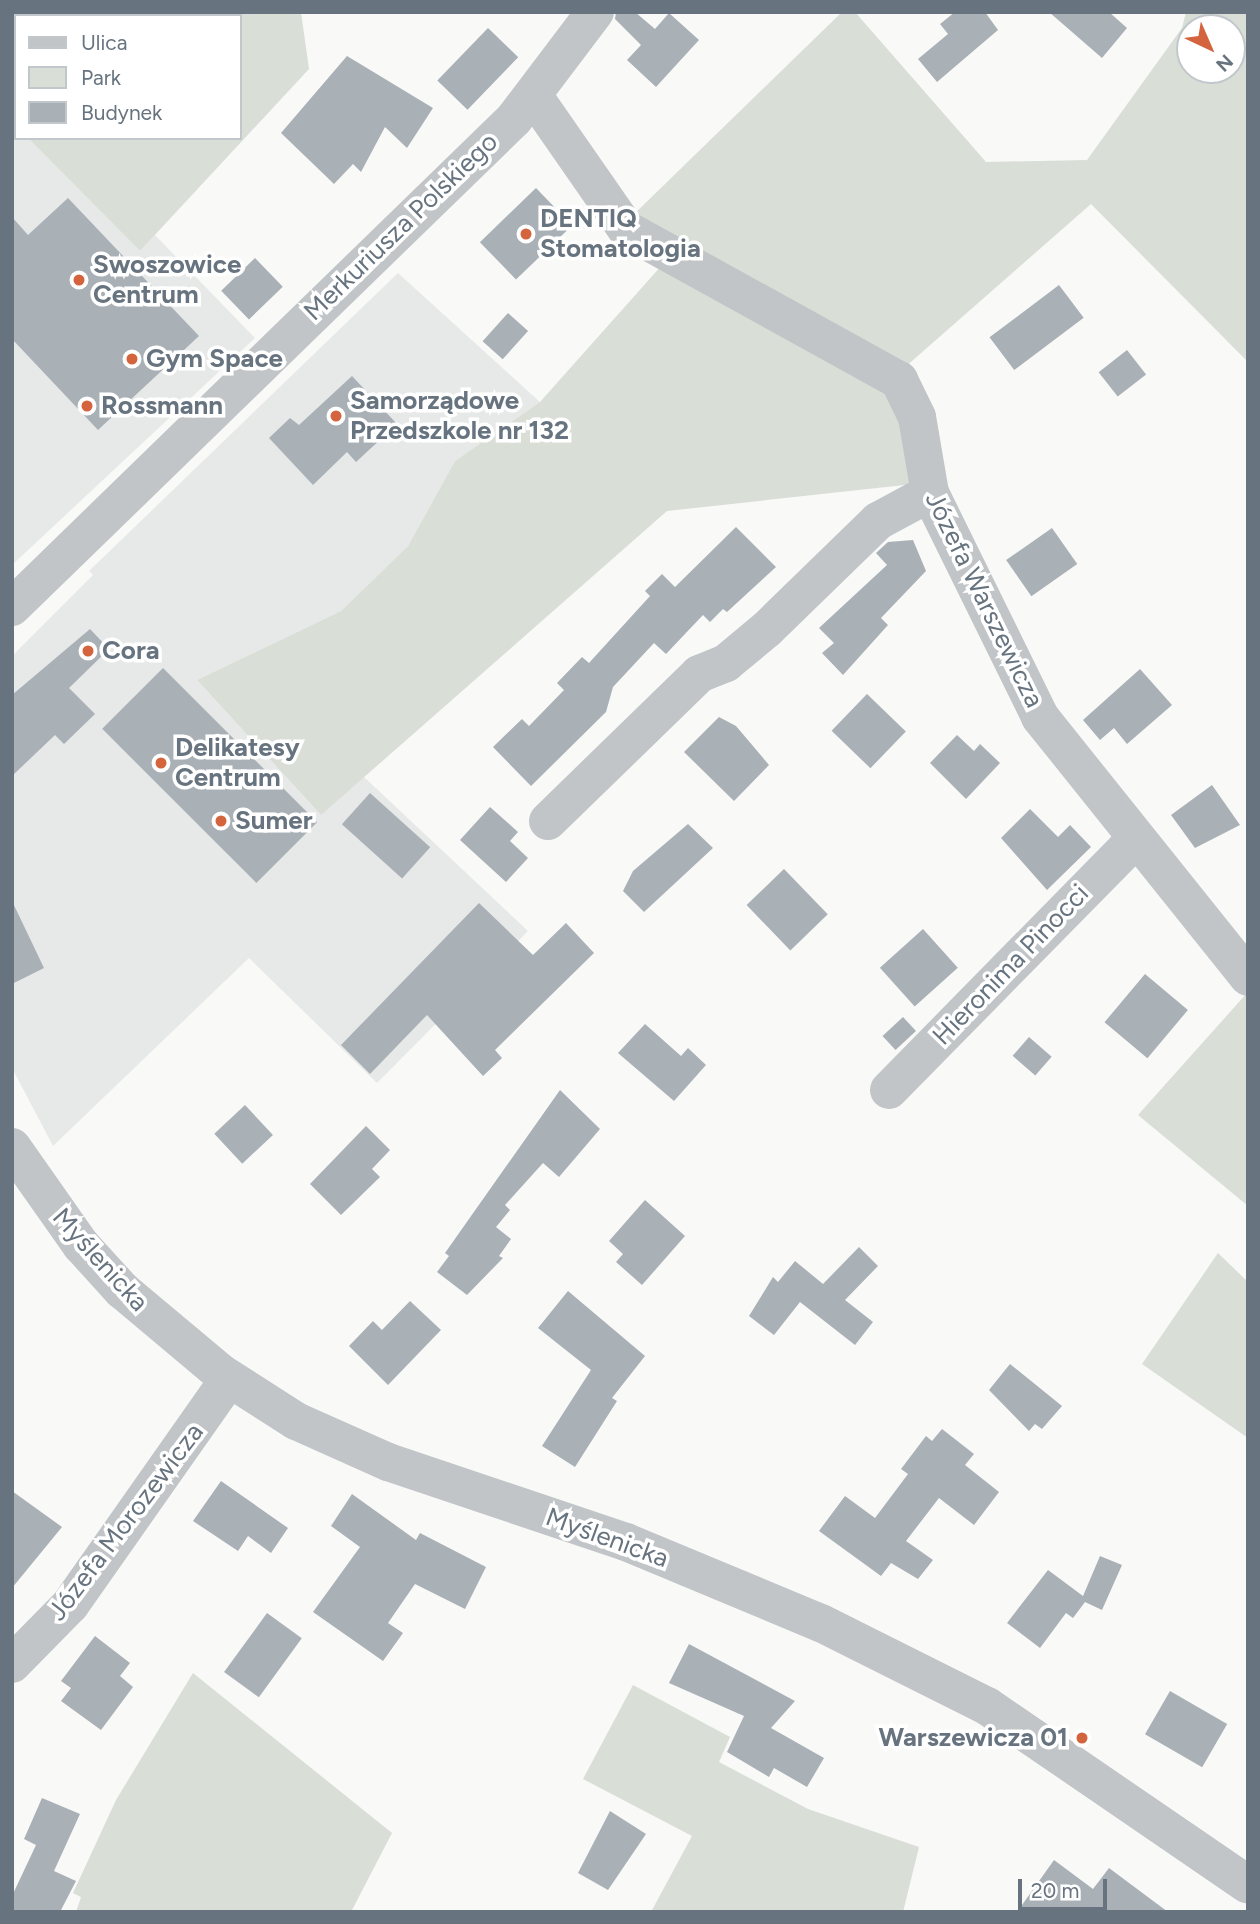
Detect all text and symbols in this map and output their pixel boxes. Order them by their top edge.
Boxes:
legend [14,14,242,140]
north arrow [1176,14,1246,84]
text: Ulica [81,30,127,55]
text: N [1211,50,1238,76]
text: Park [81,65,121,90]
text: Budynek [81,100,162,125]
street label: Merkuriusza Polskiego [298,127,504,327]
place label: DENTIQ Stomatologia [540,203,701,264]
marker: DENTIQ Stomatologia [518,226,534,242]
place label: Swoszowice Centrum [93,249,241,310]
marker: Swoszowice Centrum [71,272,87,288]
place label: Gym Space [146,343,283,375]
marker: Gym Space [124,351,140,367]
place label: Samorządowe Przedszkole nr 132 [350,385,569,446]
place label: Rossmann [101,390,223,422]
marker: Rossmann [79,398,95,414]
marker: Samorządowe Przedszkole nr 132 [328,408,344,424]
street label: Józefa Warszewicza [918,487,1050,713]
place label: Cora [102,635,160,667]
marker: Cora [80,643,96,659]
place label: Delikatesy Centrum [175,732,300,794]
marker: Delikatesy Centrum [153,755,169,771]
place label: Sumer [235,805,312,837]
marker: Sumer [213,813,229,829]
street label: Hieronima Pinocci [927,878,1095,1052]
street label: Myślenicka [46,1202,154,1318]
street label: Józefa Morozewicza [42,1417,210,1627]
street label: Myślenicka [542,1501,672,1575]
place label: Warszewicza 01 [878,1722,1068,1754]
marker: Warszewicza 01 [1074,1730,1090,1746]
scale bar [1022,1864,1111,1908]
text: 20 m [1031,1878,1079,1903]

